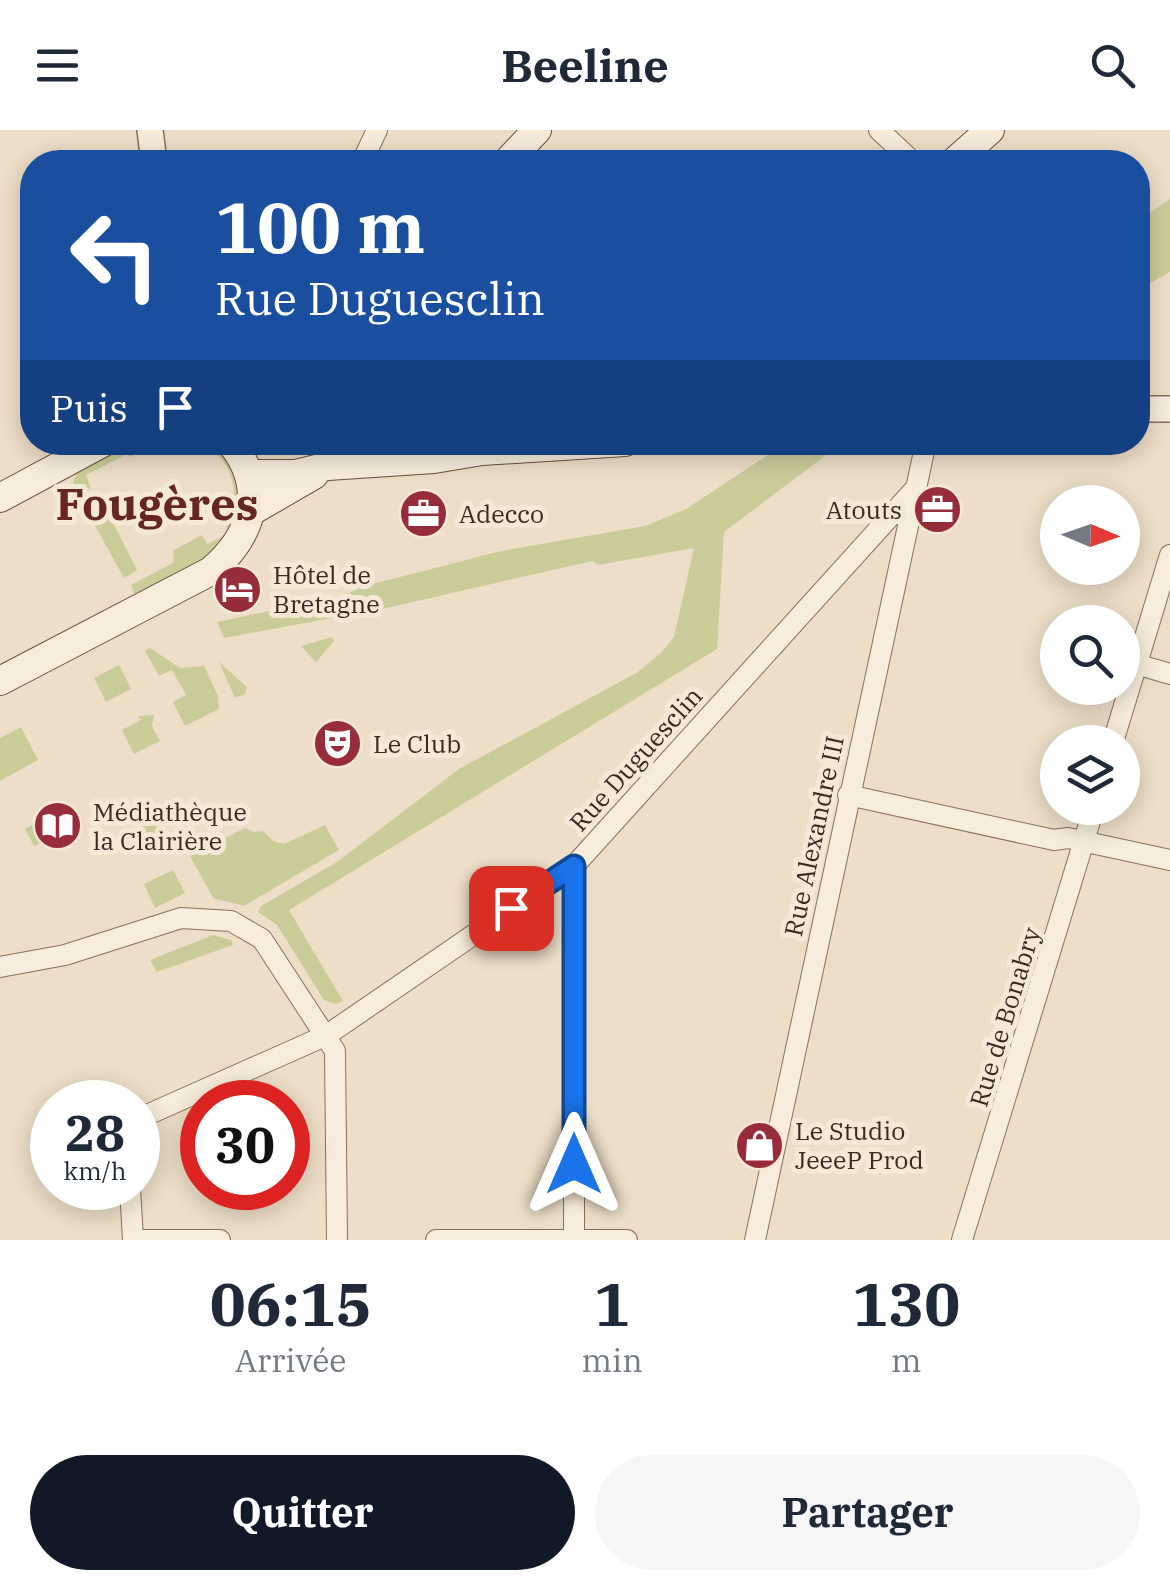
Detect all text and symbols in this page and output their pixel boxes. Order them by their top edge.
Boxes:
text: Beeline [501,36,669,94]
icon: menu [30,38,85,93]
icon: search [1085,38,1140,93]
text: 100 m [215,181,425,272]
icon: left [50,190,180,320]
text: Rue Duguesclin [215,269,545,327]
icon: arrive [148,380,203,435]
text: Puis [50,383,128,432]
district label: Fougères [55,474,259,532]
office icon: Atouts [911,484,963,536]
north arrow [1040,485,1140,585]
map controls [1040,485,1140,825]
office icon: Adecco [398,488,450,540]
place label: Atouts [826,493,902,526]
place label: Adecco [459,497,544,530]
place label: Hôtel de Bretagne [273,558,380,620]
hotel icon: Hôtel de Bretagne [212,563,264,615]
button: search [1040,605,1140,705]
street label: Rue Duguesclin [562,679,709,838]
theatre icon: Le Club [312,718,364,770]
button: layers [1040,725,1140,825]
place label: Le Club [373,727,461,760]
street label: Rue Alexandre III [776,733,851,939]
place label: Médiathèque la Clairière [93,795,247,857]
library icon: Médiathèque la Clairière [32,800,84,852]
pin [469,866,554,951]
icon: arrive [484,881,539,936]
street label: Rue de Bonabry [962,922,1048,1111]
speed limit sign: 30 [180,1080,310,1210]
text: 28 [65,1100,125,1165]
position arrow [522,1112,626,1216]
place label: Le Studio JeeeP Prod [795,1114,924,1176]
shop icon: Le Studio JeeeP Prod [734,1119,786,1171]
text: km/h [63,1154,127,1187]
text: 06:15 [210,1264,372,1343]
text: 1 [594,1264,630,1343]
text: 130 [852,1264,960,1343]
text: Arrivée [235,1339,347,1381]
text: min [582,1339,643,1381]
text: m [891,1339,922,1381]
button: Quitter [30,1455,575,1570]
button: Partager [595,1455,1140,1570]

